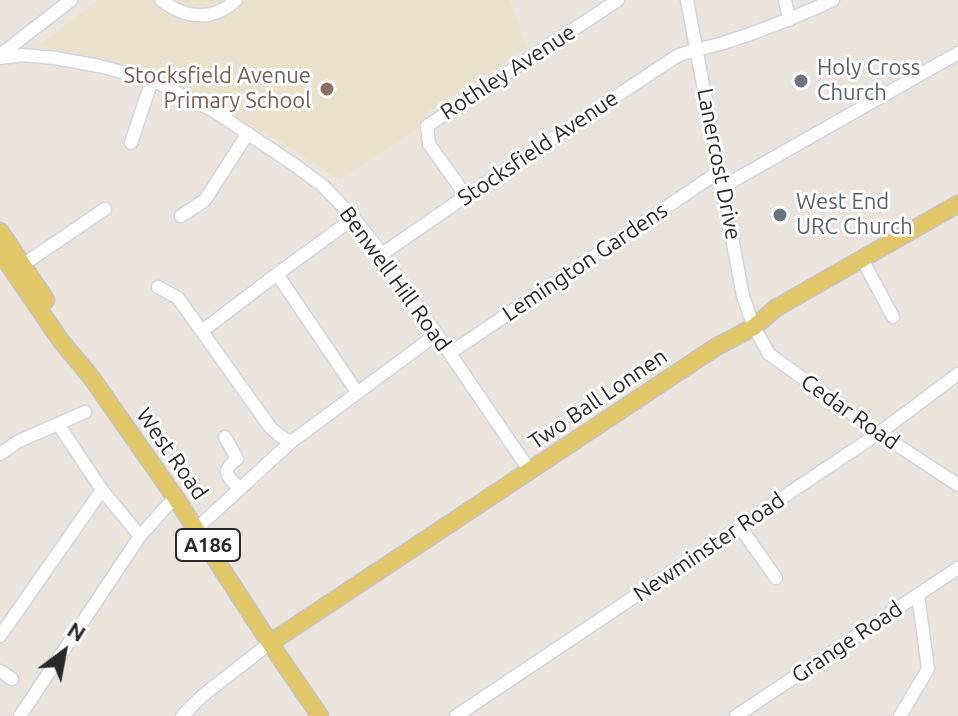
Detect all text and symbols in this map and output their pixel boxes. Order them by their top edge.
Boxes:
street label: Rothley Avenue [436,19,580,125]
place label: Holy Cross Church [817,55,920,106]
place label: Stocksfield Avenue Primary School [123,63,311,114]
marker: Holy Cross Church [792,72,810,90]
marker: Stocksfield Avenue Primary School [318,80,336,98]
street label: Stocksfield Avenue [453,85,623,211]
street label: Lanercost Drive [691,86,747,242]
place label: West End URC Church [796,189,913,240]
street label: Lemington Gardens [497,197,673,327]
street label: Benwell Hill Road [334,202,456,356]
marker: West End URC Church [771,206,789,224]
street label: Two Ball Lonnen [524,343,672,455]
street label: Cedar Road [796,369,904,455]
street label: West Road [131,403,213,505]
street label: Newminster Road [629,487,789,607]
road number: A186 [176,529,240,561]
street label: Grange Road [787,595,907,689]
north arrow [24,612,104,692]
text: N [63,616,91,646]

